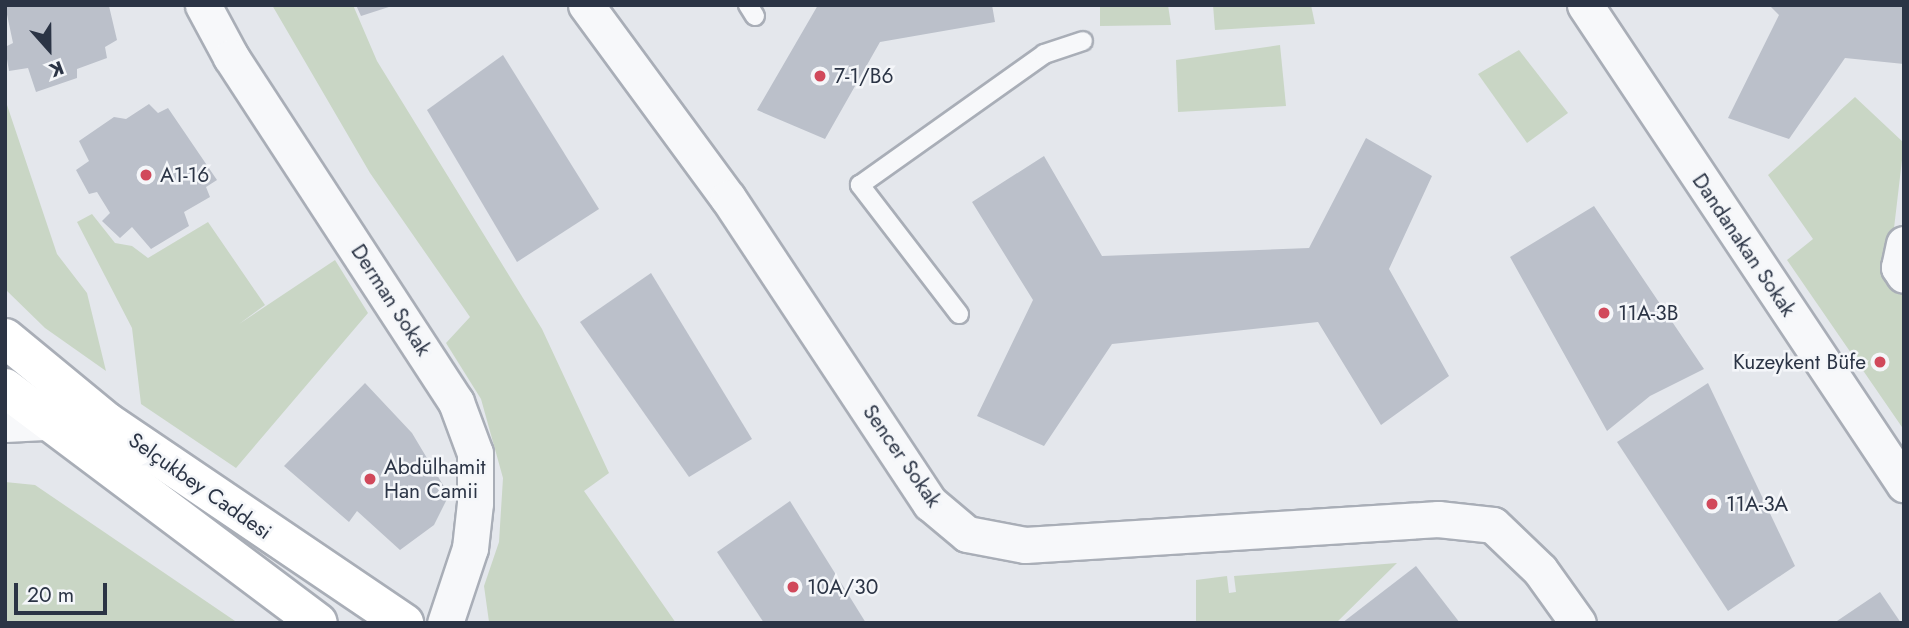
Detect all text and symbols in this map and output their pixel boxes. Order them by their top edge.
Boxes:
north arrow [14,14,84,84]
text: K [46,54,68,84]
place label: 7-1/B6 [834,63,894,89]
marker: 7-1/B6 [812,68,828,84]
place label: A1-16 [160,162,209,188]
marker: A1-16 [138,167,154,183]
street label: Dandanakan Sokak [1687,169,1801,321]
street label: Derman Sokak [346,240,436,360]
place label: 11A-3B [1618,300,1678,326]
marker: 11A-3B [1596,305,1612,321]
place label: Kuzeykent Büfe [1733,349,1866,375]
marker: Kuzeykent Büfe [1872,354,1888,370]
street label: Sencer Sokak [857,400,947,512]
street label: Selçukbey Caddesi [124,427,276,545]
place label: Abdülhamit Han Camii [384,454,486,504]
marker: Abdülhamit Han Camii [362,471,378,487]
place label: 11A-3A [1726,491,1788,517]
marker: 11A-3A [1704,496,1720,512]
scale bar [18,568,110,612]
place label: 10A/30 [807,574,878,600]
marker: 10A/30 [785,579,801,595]
text: 20 m [27,580,74,610]

